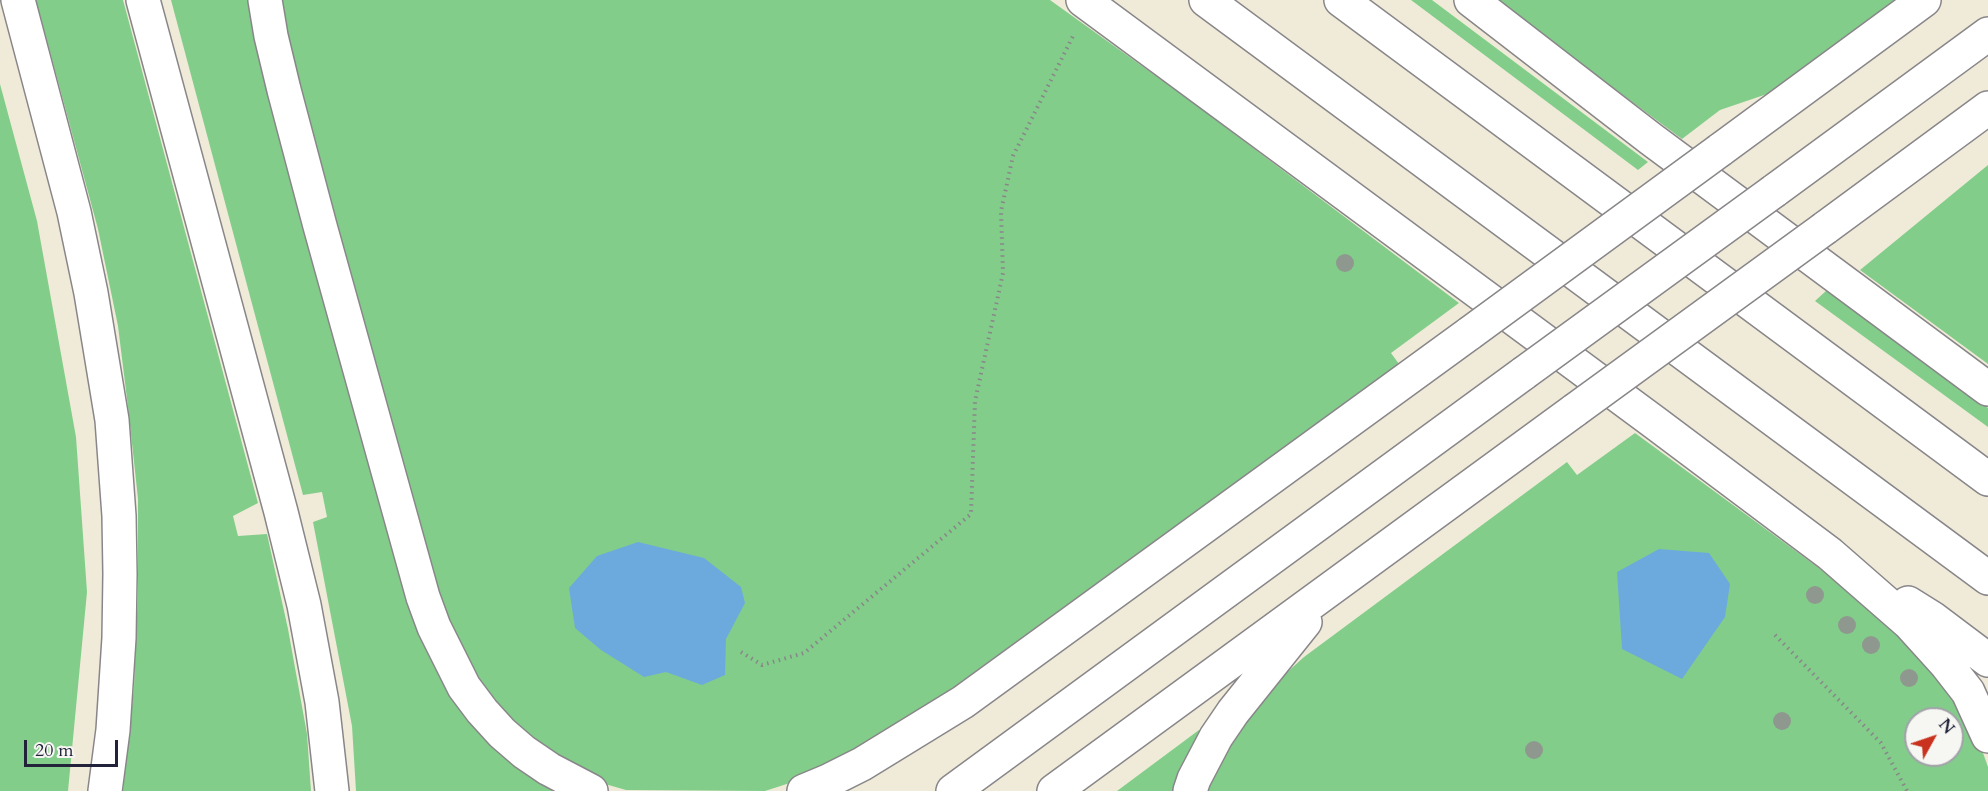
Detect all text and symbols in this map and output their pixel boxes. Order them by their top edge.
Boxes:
north arrow [1904,707,1964,767]
text: N [1933,714,1959,739]
scale bar [27,728,122,766]
text: 20 m [35,738,74,763]

